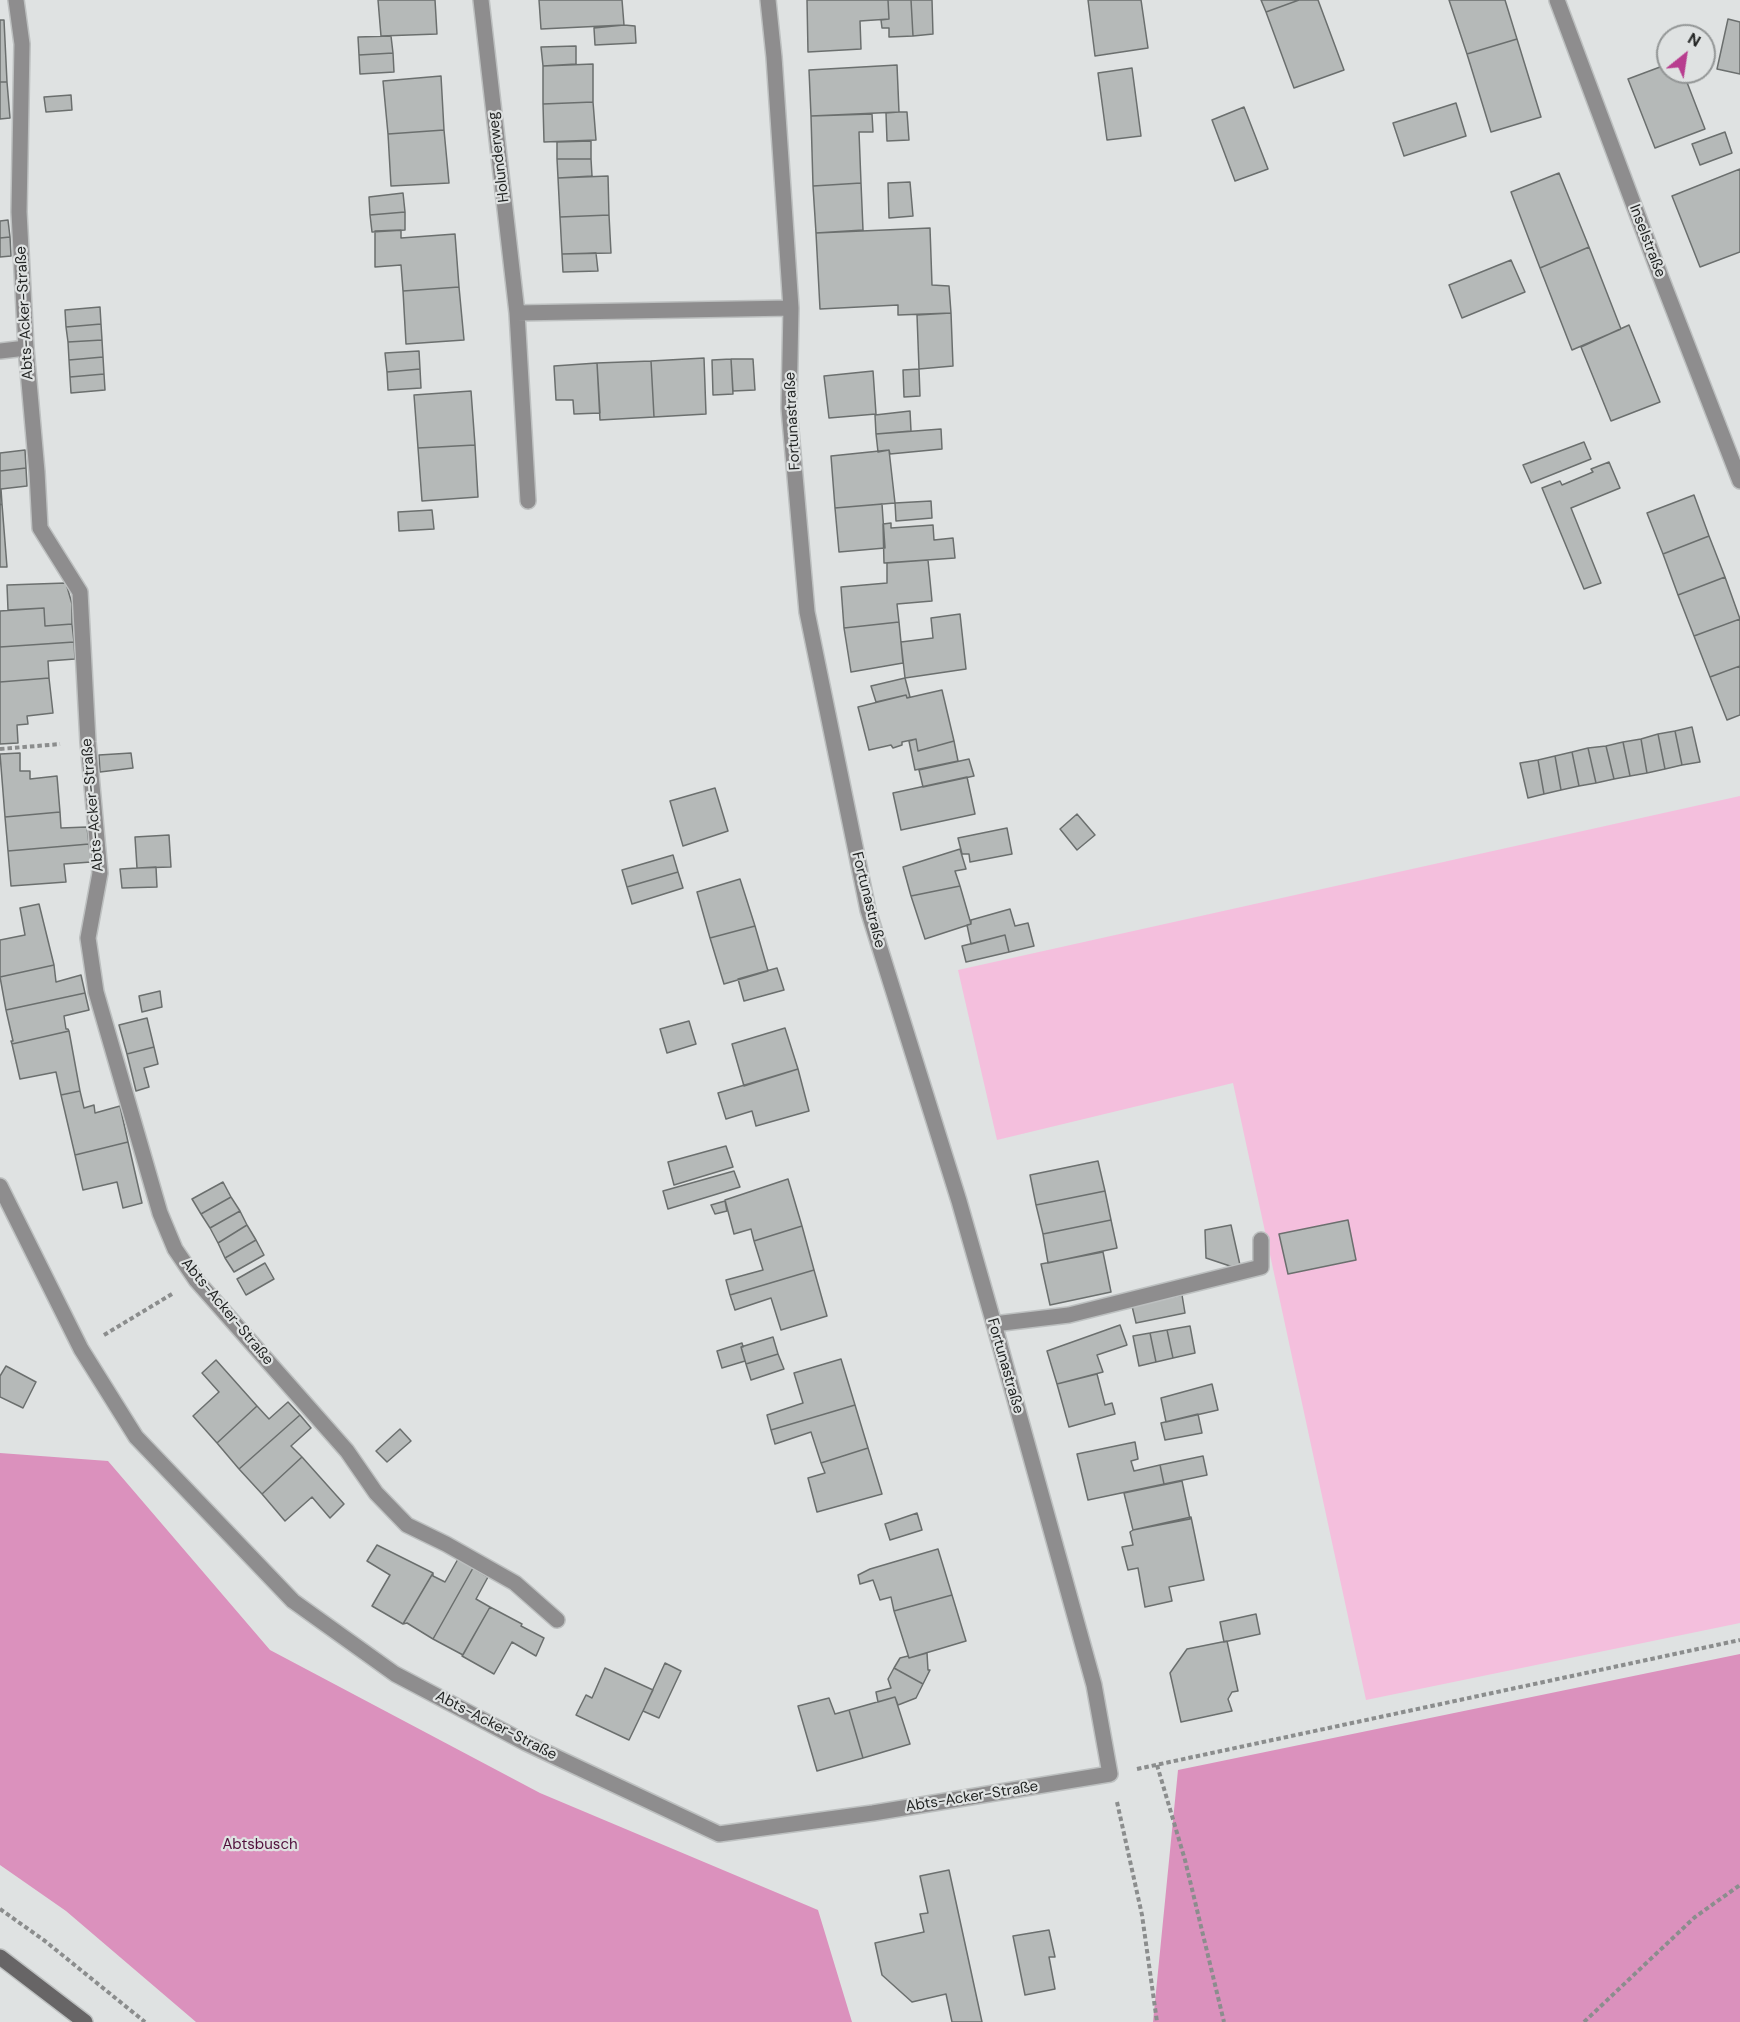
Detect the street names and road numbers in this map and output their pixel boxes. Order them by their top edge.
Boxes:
street label: Holunderweg [485,111,513,203]
street label: Inselstraße [1625,202,1669,280]
street label: Abts-Acker-Straße [13,246,37,380]
street label: Fortunastraße [781,371,805,471]
street label: Abts-Acker-Straße [78,737,108,873]
street label: Fortunastraße [847,850,889,950]
street label: Abts-Acker-Straße [177,1255,277,1369]
street label: Fortunastraße [983,1316,1027,1416]
street label: Abts-Acker-Straße [432,1688,560,1764]
street label: Abts-Acker-Straße [904,1778,1040,1816]

